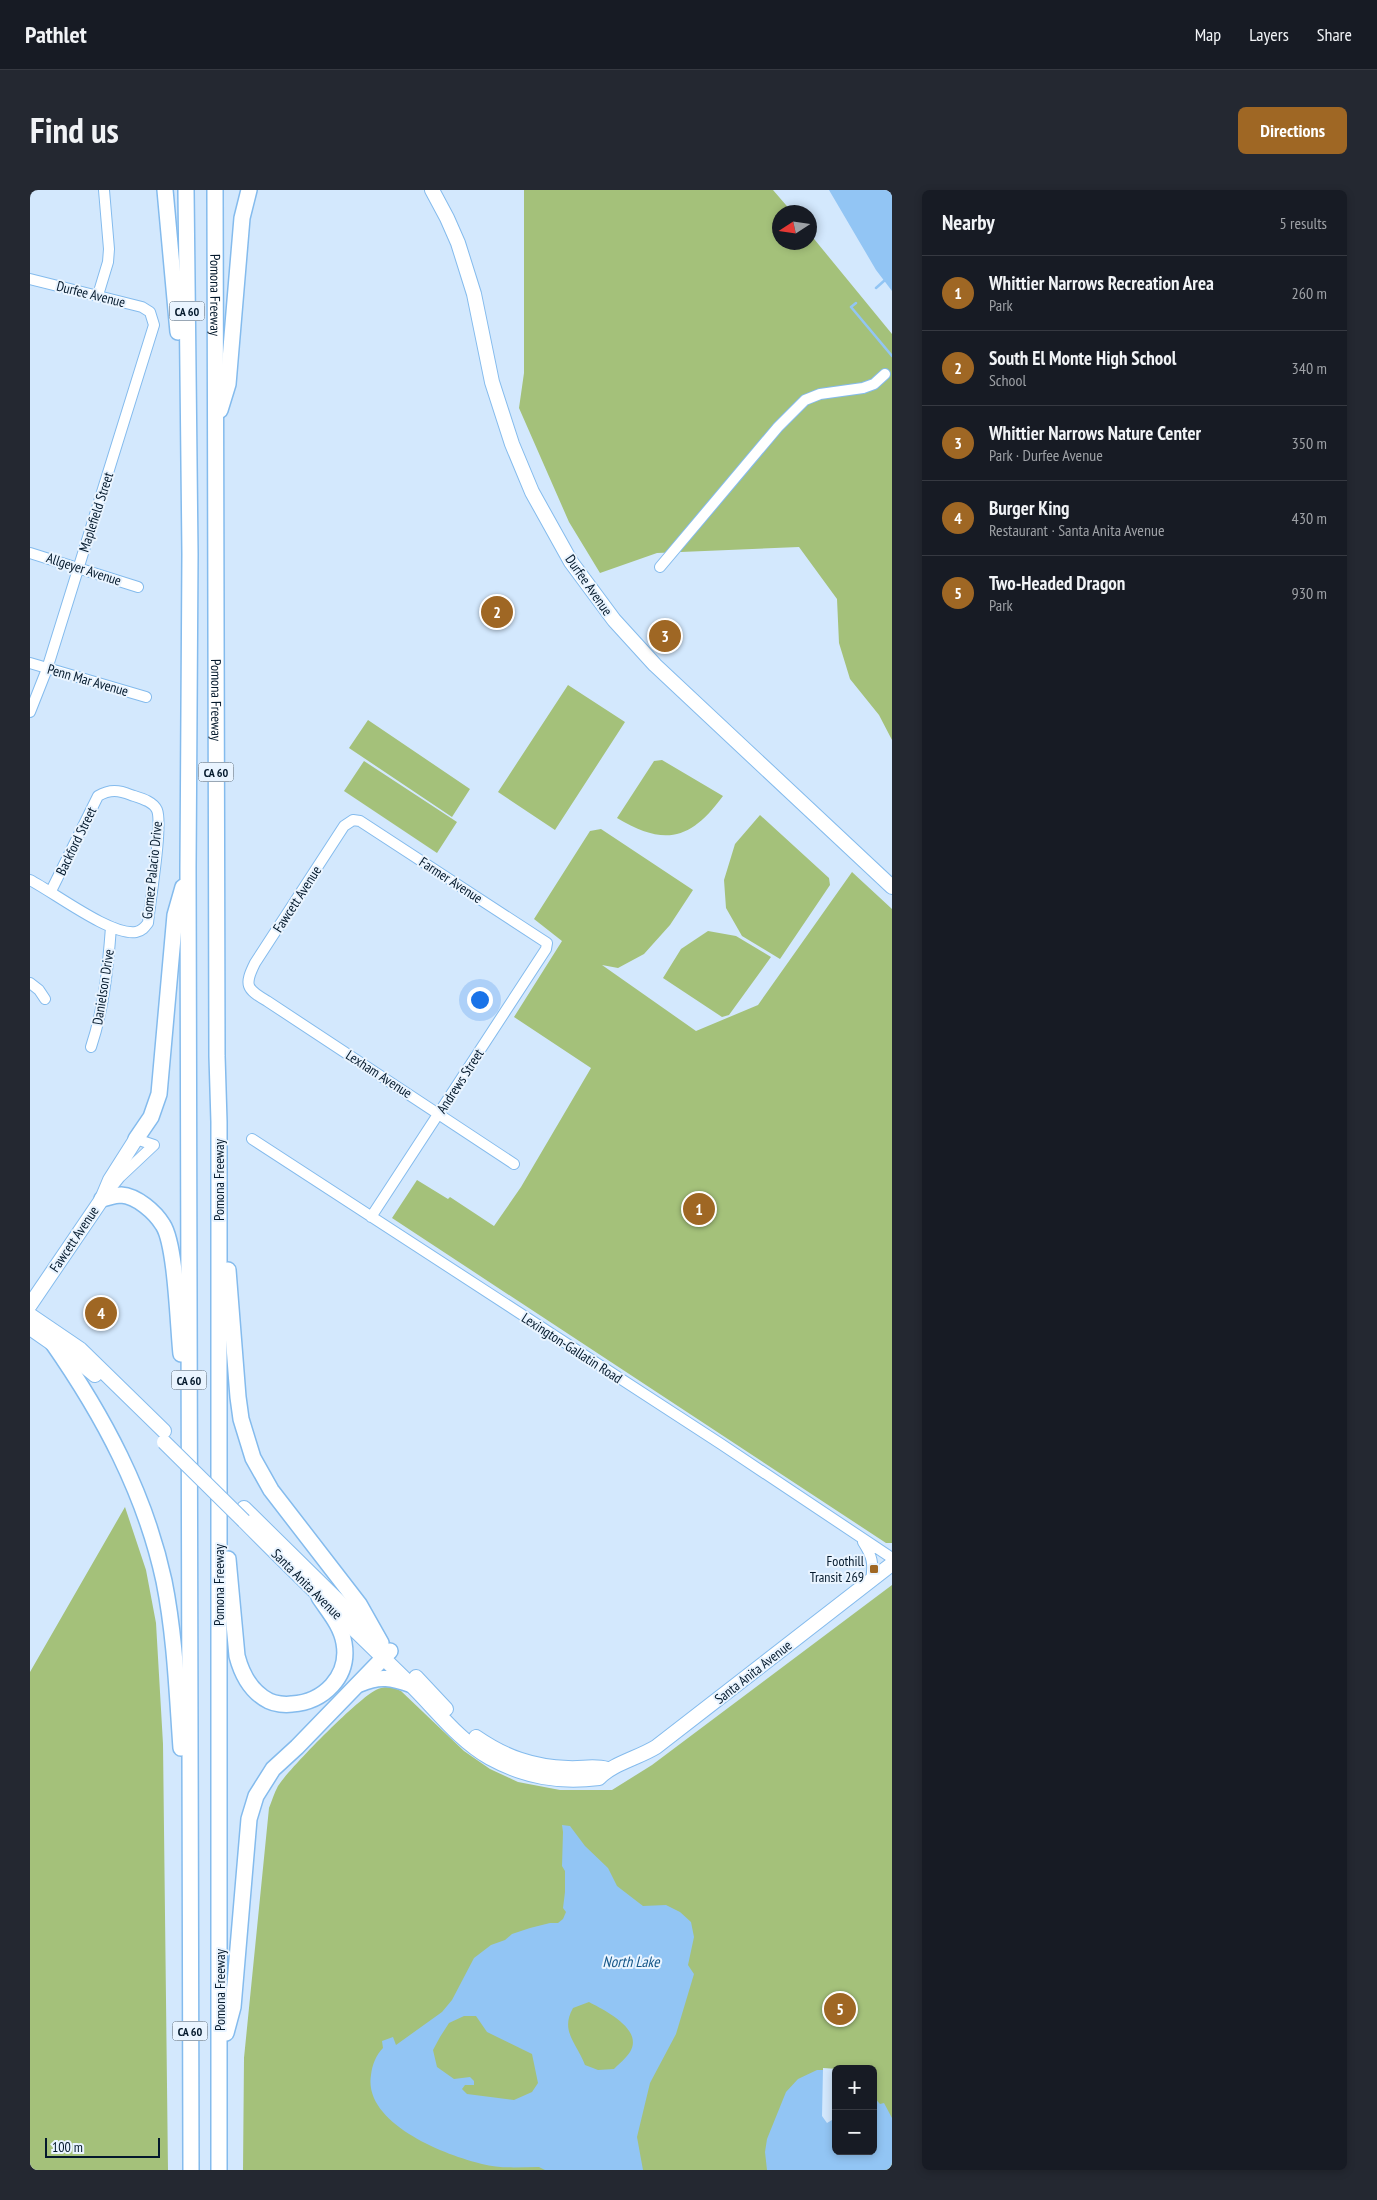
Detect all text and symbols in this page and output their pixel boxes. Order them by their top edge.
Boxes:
text: Pathlet [25,19,87,50]
text: Map [1195,23,1221,46]
text: Layers [1249,23,1289,46]
text: Share [1317,23,1352,46]
text: Find us [30,107,119,153]
button: Directions [1238,107,1347,154]
north arrow [772,205,817,250]
text: Nearby [942,209,995,236]
text: 5 results [1280,213,1327,233]
street label: Pomona Freeway [206,254,224,337]
text: Whittier Narrows Recreation Area [989,271,1214,295]
street label: Durfee Avenue [55,277,127,311]
text: 1 [954,283,962,303]
text: 260 m [1292,283,1327,303]
text: Park [989,295,1013,315]
road number: CA 60 [170,302,204,320]
text: South El Monte High School [989,346,1176,370]
text: 2 [954,358,962,378]
text: 340 m [1292,358,1327,378]
text: School [989,370,1026,390]
text: Whittier Narrows Nature Center [989,421,1201,445]
text: 3 [954,433,962,453]
text: 350 m [1292,433,1327,453]
text: Park · Durfee Avenue [989,445,1103,465]
street label: Maplefield Street [75,470,117,554]
text: Burger King [989,496,1069,520]
text: 4 [954,508,962,528]
text: 430 m [1292,508,1327,528]
text: Restaurant · Santa Anita Avenue [989,520,1165,540]
street label: Allgeyer Avenue [44,548,124,590]
street label: Durfee Avenue [561,551,617,619]
text: Two-Headed Dragon [989,571,1125,595]
text: 5 [954,583,962,603]
text: 930 m [1292,583,1327,603]
pin: 2 [481,593,513,631]
text: Park [989,595,1013,615]
pin: 3 [649,617,681,655]
street label: Pomona Freeway [207,659,225,742]
street label: Penn Mar Avenue [45,660,131,700]
road number: CA 60 [198,762,234,782]
street label: Backford Street [52,804,100,878]
street label: Gomez Palacio Drive [138,820,166,920]
street label: Farmer Avenue [416,853,486,907]
street label: Fawcett Avenue [269,862,325,936]
street label: Danielson Drive [88,948,118,1026]
your location [467,987,493,1013]
street label: Andrews Street [432,1045,488,1117]
street label: Lexham Avenue [342,1046,416,1102]
street label: Pomona Freeway [210,1138,228,1221]
pin: 1 [683,1190,715,1228]
street label: Fawcett Avenue [45,1202,103,1275]
pin: 4 [85,1294,117,1332]
street label: Lexington-Gallatin Road [518,1309,626,1387]
road number: CA 60 [172,1370,206,1390]
street label: Pomona Freeway [210,1543,228,1626]
street label: Santa Anita Avenue [268,1545,346,1623]
place label: Foothill Transit 269 [810,1552,865,1586]
marker: Foothill Transit 269 [868,1563,880,1575]
street label: Santa Anita Avenue [711,1636,795,1708]
street label: Pomona Freeway [211,1948,229,2031]
water label: North Lake [603,1952,660,1971]
pin: 5 [824,1990,856,2028]
road number: CA 60 [172,2022,208,2040]
map controls [832,2065,877,2155]
button: + [832,2065,877,2110]
button: − [832,2110,877,2155]
scale bar [45,2135,160,2158]
text: 100 m [52,2138,83,2156]

